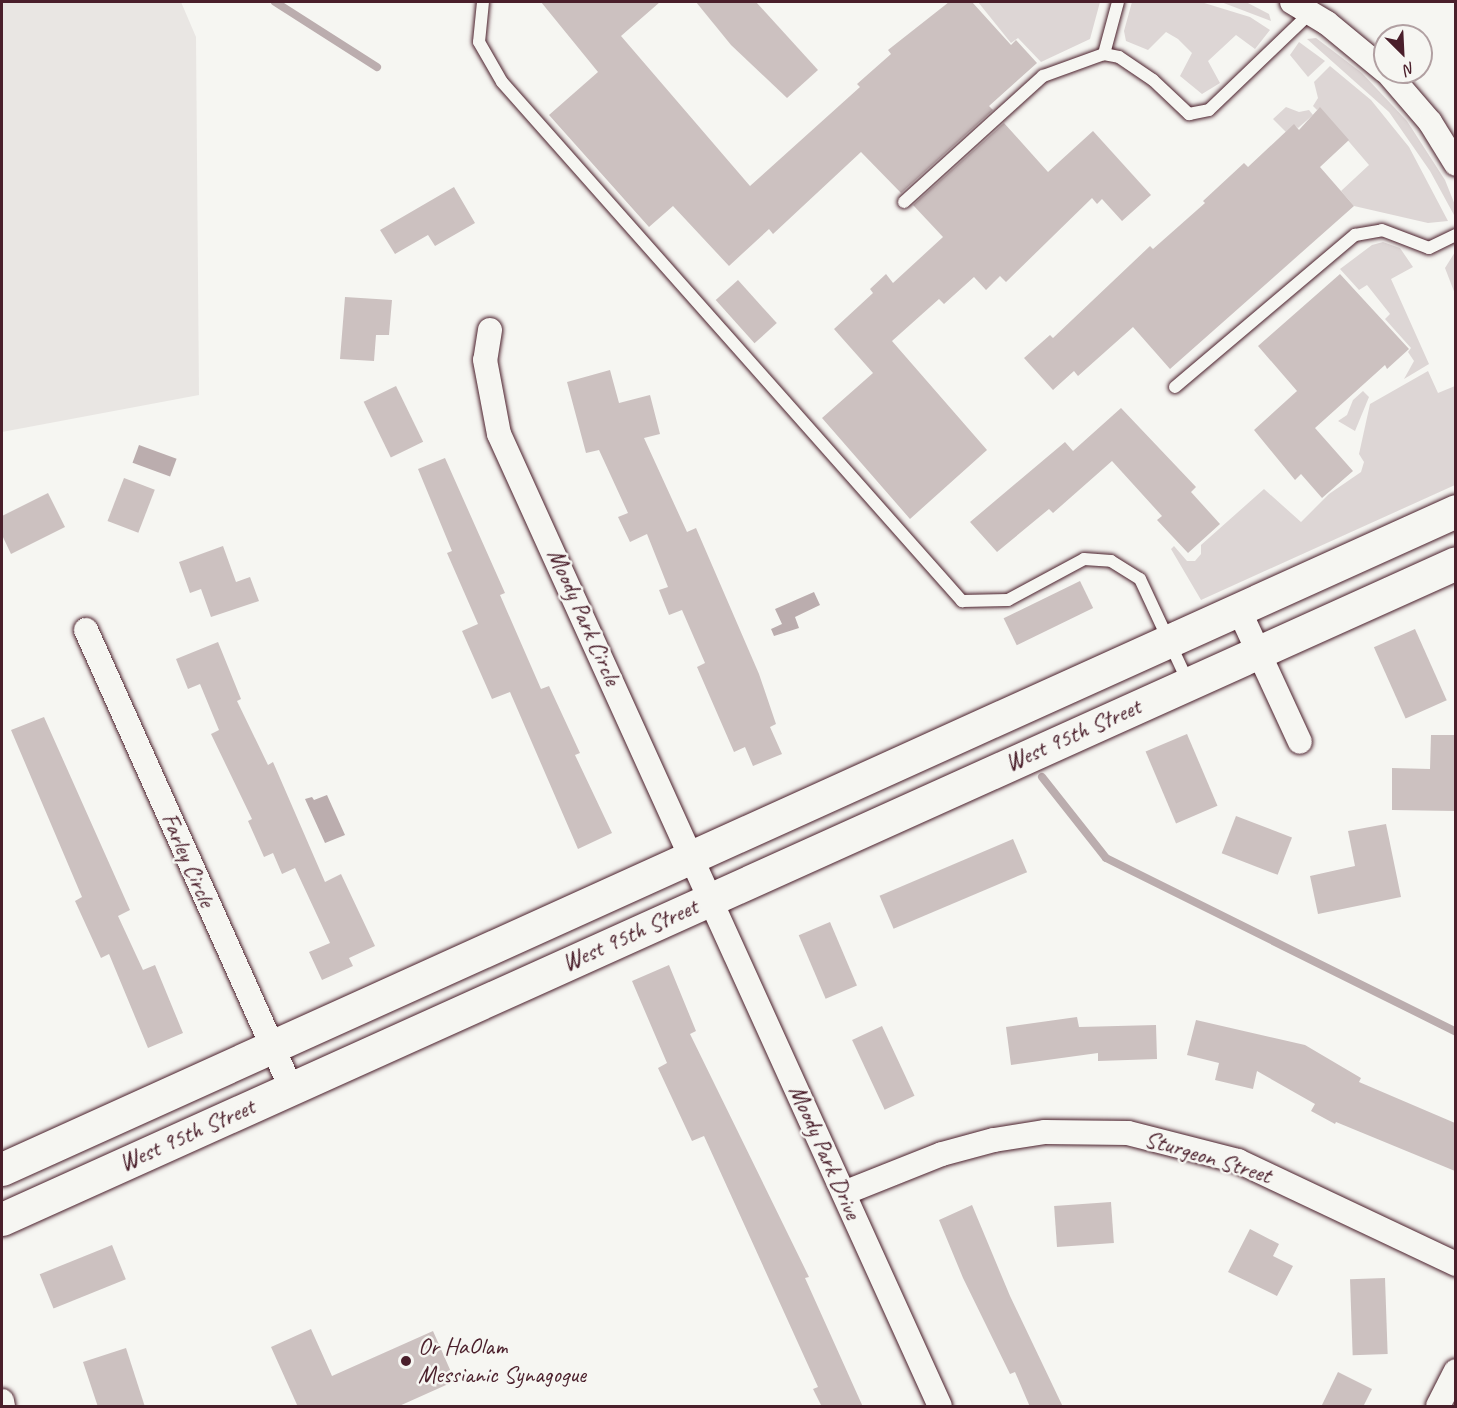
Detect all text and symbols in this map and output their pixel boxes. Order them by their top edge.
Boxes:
north arrow [1373,24,1433,84]
text: N [1401,57,1418,80]
street label: Moody Park Circle [541,544,627,690]
street label: West 95th Street [1001,692,1145,778]
street label: Farley Circle [155,809,221,911]
street label: West 95th Street [558,892,702,978]
street label: Moody Park Drive [782,1080,868,1224]
street label: West 95th Street [115,1092,259,1178]
street label: Sturgeon Street [1141,1124,1275,1190]
place label: Or HaOlam Messianic Synagogue [418,1333,586,1389]
marker: Or HaOlam Messianic Synagogue [399,1354,413,1368]

